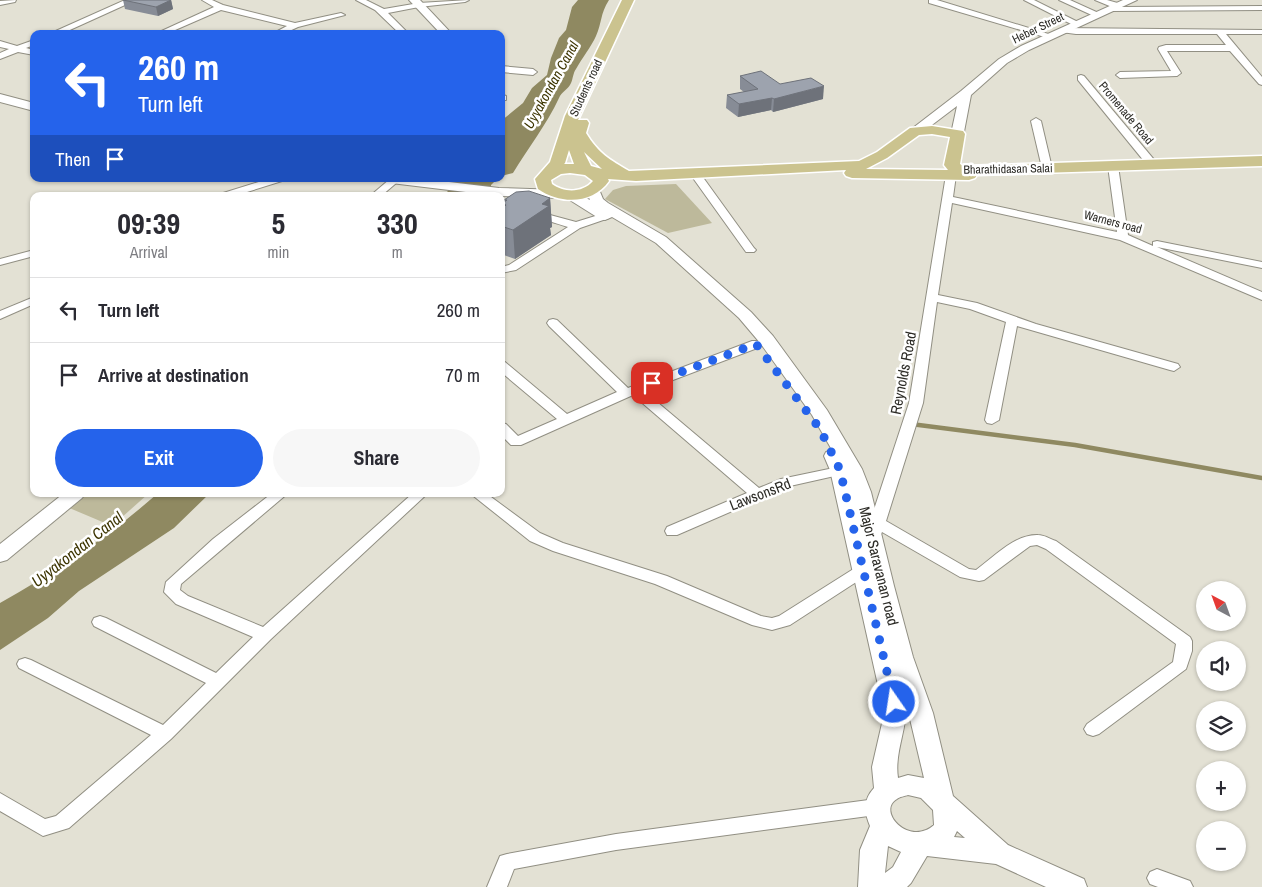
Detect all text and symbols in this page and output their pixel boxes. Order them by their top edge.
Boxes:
street label: Heber Street [1009,8,1067,47]
water label: Uyyakondan Canal [520,38,583,132]
text: 260 m [138,44,219,91]
icon: left [55,50,120,115]
street label: Students road [566,57,606,119]
street label: Promenade Road [1095,78,1157,148]
text: Turn left [138,89,203,119]
icon: arrive [101,145,129,173]
text: Then [55,146,91,172]
street label: Bharathidasan Salai [963,160,1053,178]
text: 09:39 [117,203,180,243]
text: 5 [272,203,285,243]
text: 330 [377,203,418,243]
street label: Warners road [1082,207,1144,237]
text: Arrival [130,241,168,263]
text: min [267,241,289,263]
text: m [392,241,403,263]
icon: left [55,296,83,324]
text: Turn left [98,297,159,323]
text: 260 m [437,297,480,323]
street label: Reynolds Road [885,330,921,416]
icon: arrive [55,361,83,389]
text: Arrive at destination [98,362,249,388]
text: 70 m [445,362,480,388]
pin [631,362,673,404]
icon: arrive [638,369,666,397]
button: Exit [55,429,263,487]
button: Share [273,429,480,487]
street label: LawsonsRd [726,473,794,515]
street label: Major Saravanan road [854,504,904,628]
water label: Uyyakondan Canal [27,506,128,592]
north arrow [1196,581,1246,631]
map controls [1196,581,1246,871]
button: sound [1196,641,1246,691]
position arrow [867,675,919,727]
button: layers [1196,701,1246,751]
button: + [1196,761,1246,811]
button: − [1196,821,1246,871]

